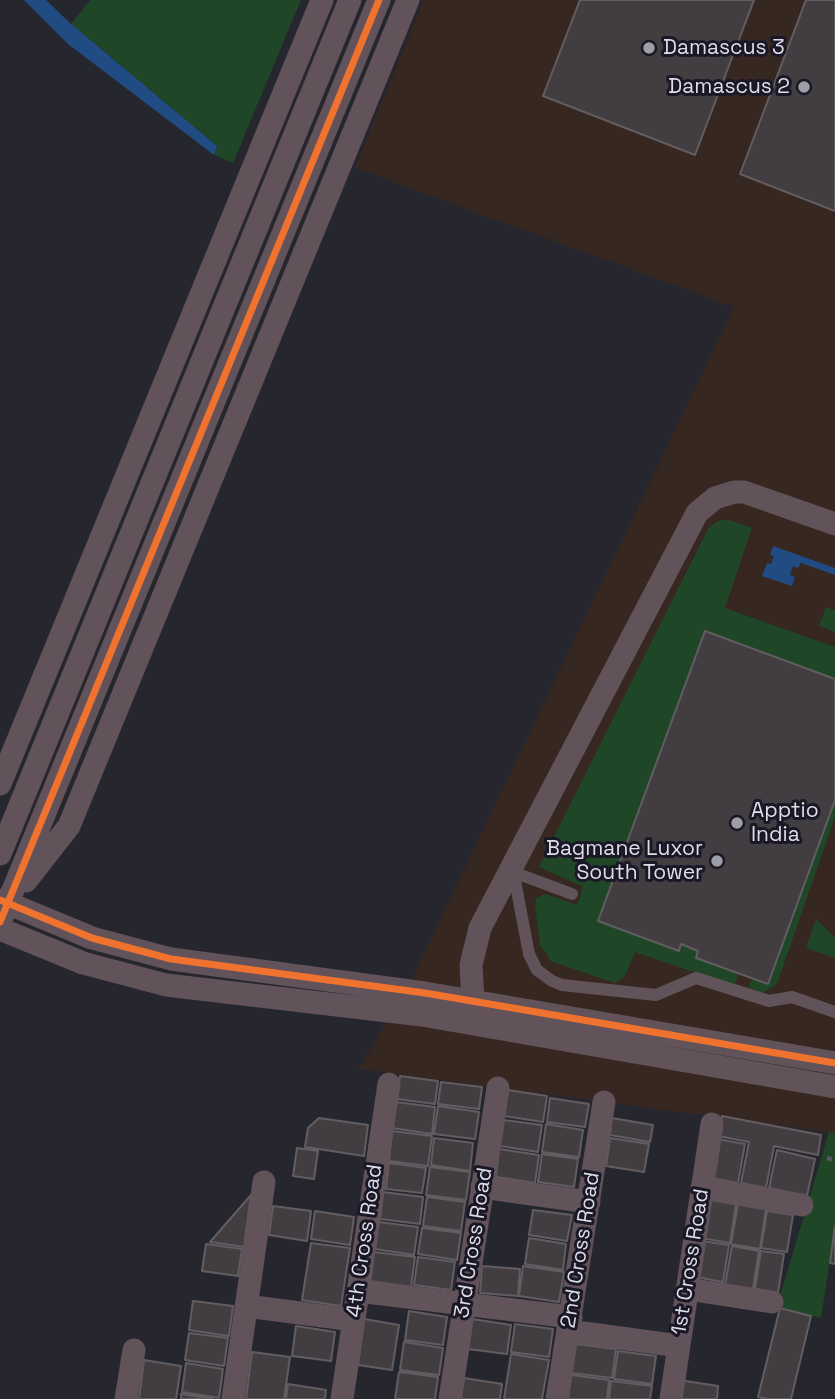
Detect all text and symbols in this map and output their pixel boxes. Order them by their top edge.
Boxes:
place label: Damascus 3 [663,35,785,61]
marker: Damascus 3 [641,40,657,56]
place label: Damascus 2 [668,74,790,100]
marker: Damascus 2 [796,79,812,95]
place label: Apptio India [751,798,819,848]
marker: Apptio India [729,815,745,831]
place label: Bagmane Luxor South Tower [546,836,703,886]
marker: Bagmane Luxor South Tower [709,853,725,869]
street label: 4th Cross Road [342,1163,388,1319]
street label: 3rd Cross Road [450,1166,498,1320]
street label: 2nd Cross Road [556,1170,606,1330]
street label: 1st Cross Road [667,1187,715,1337]

